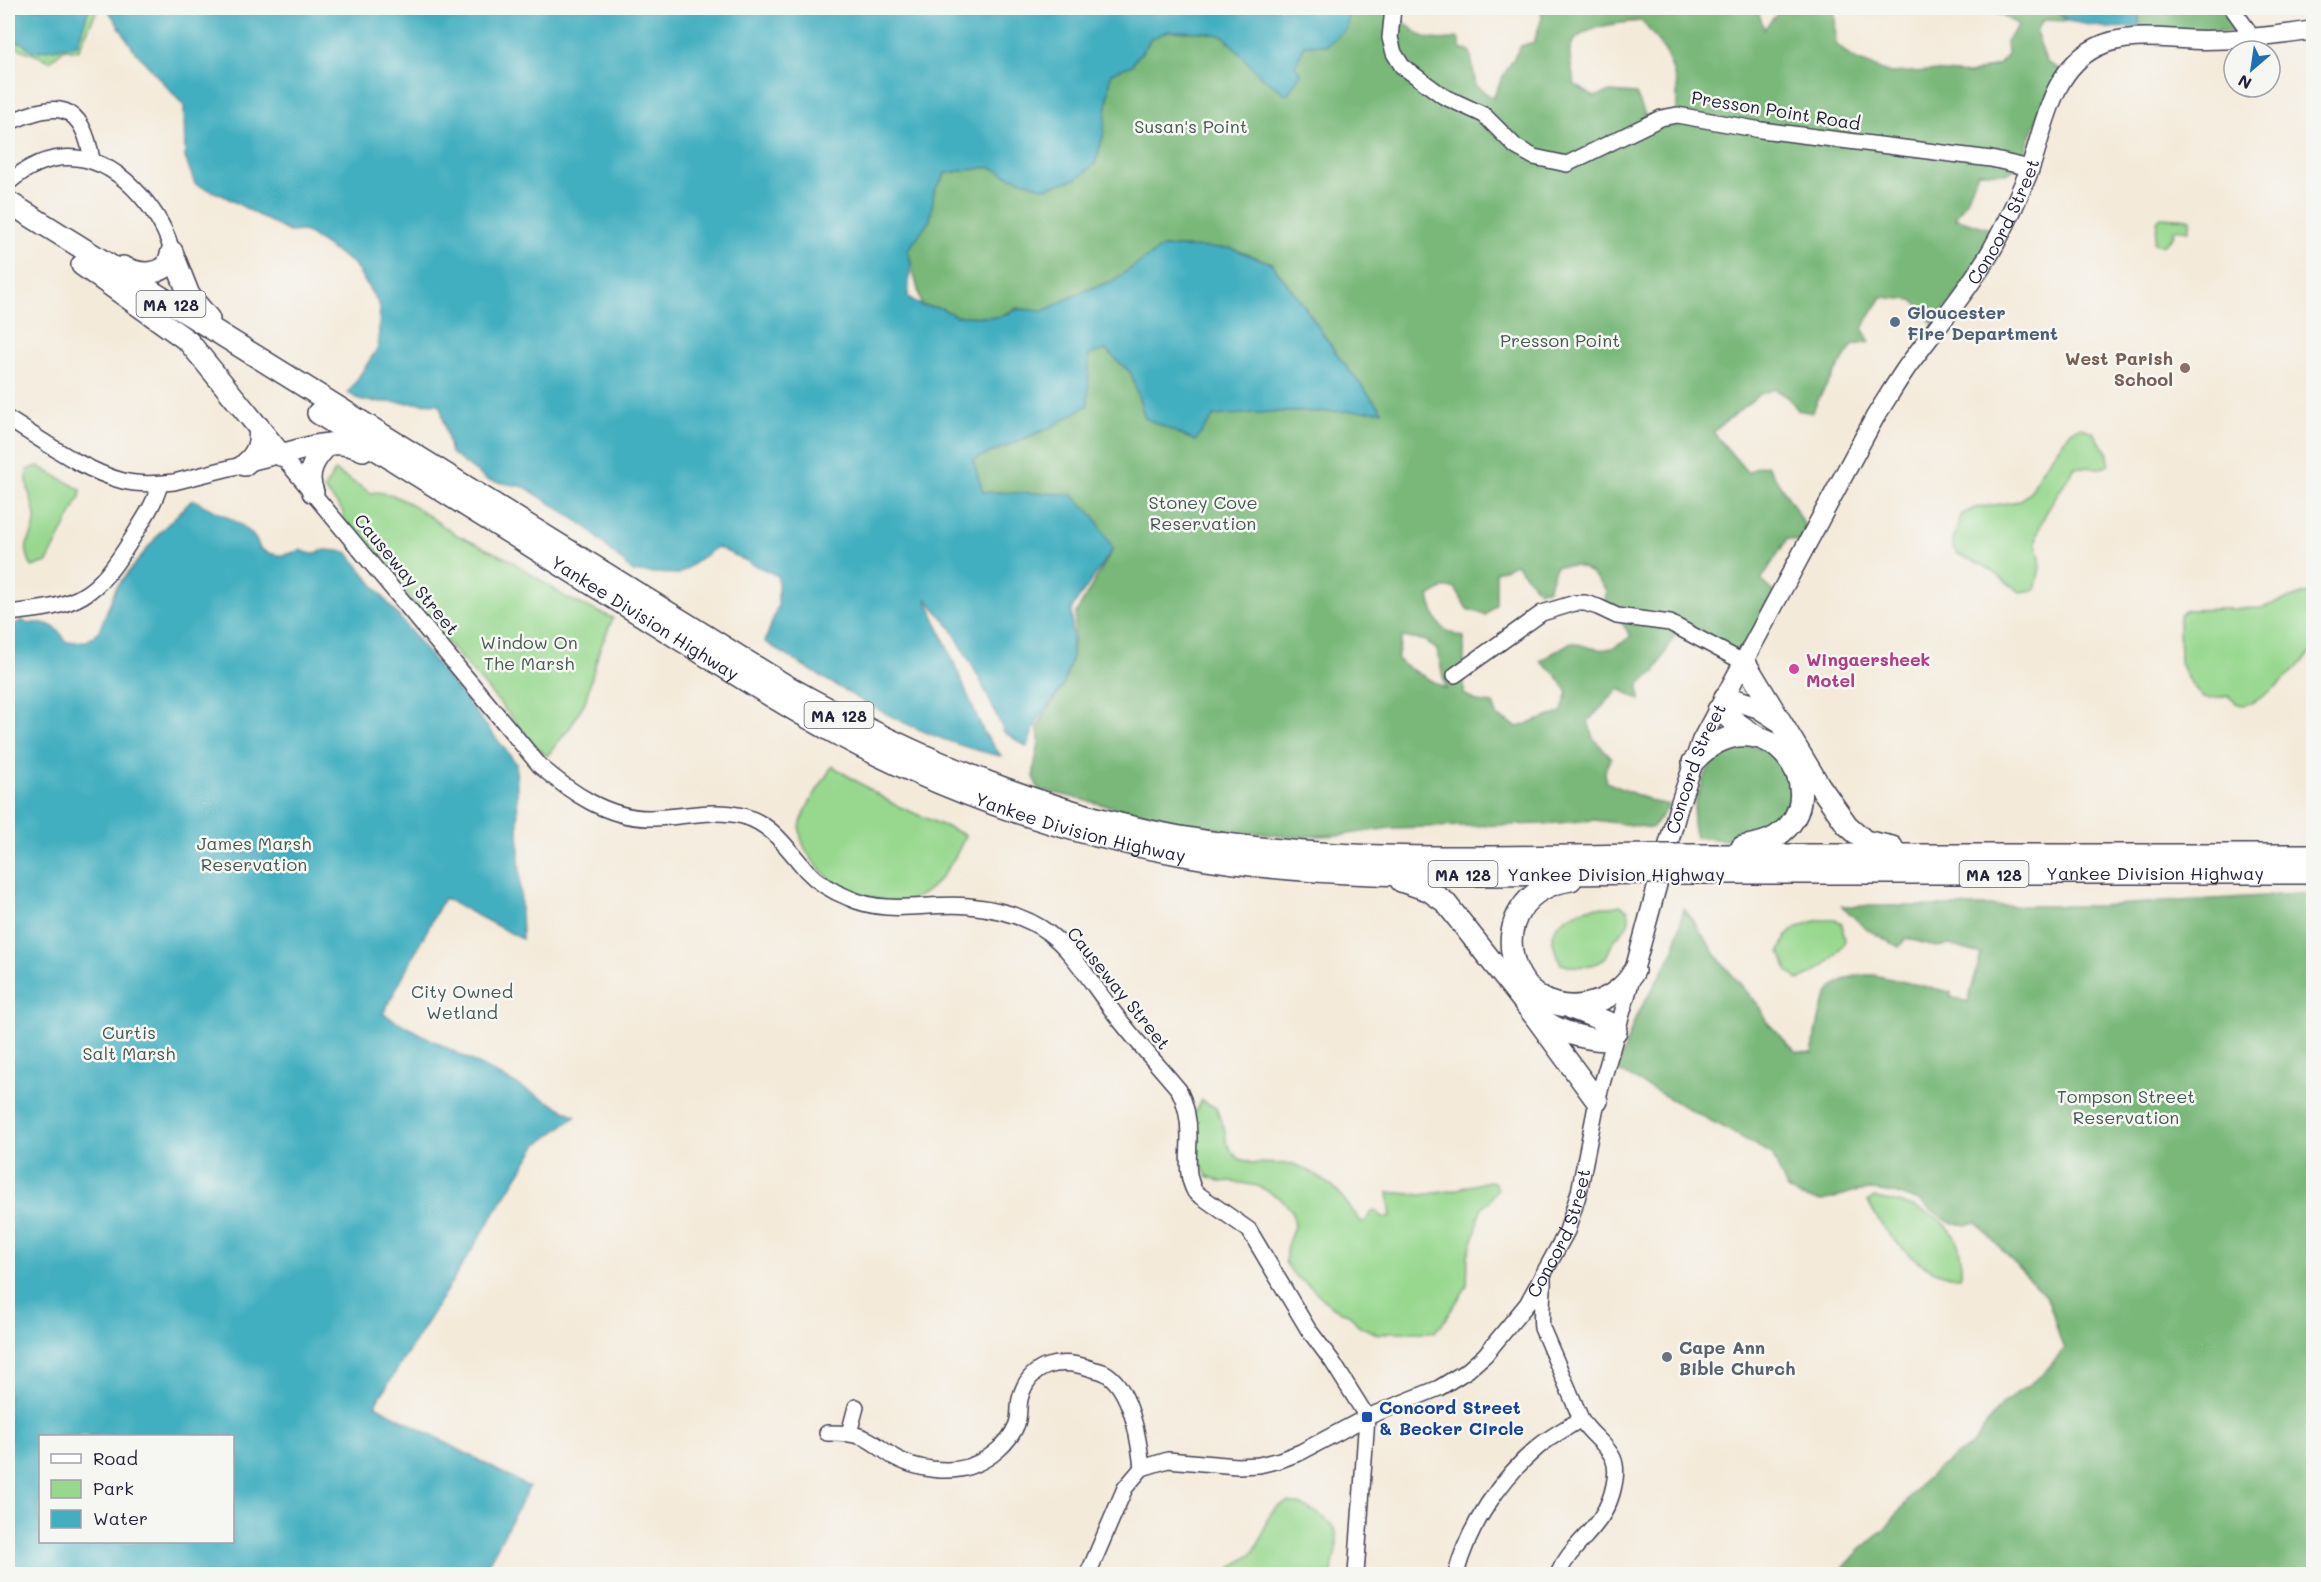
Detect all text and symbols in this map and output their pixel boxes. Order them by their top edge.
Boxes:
north arrow [2222,39,2282,99]
text: N [2234,70,2255,95]
street label: Presson Point Road [1690,85,1862,135]
park label: Susan's Point [1134,114,1248,138]
street label: Concord Street [1961,156,2044,289]
road number: MA 128 [136,291,206,317]
place label: Gloucester Fire Department [1907,300,2058,345]
marker: Gloucester Fire Department [1888,315,1902,329]
park label: Presson Point [1500,328,1620,352]
place label: West Parish School [2065,346,2173,391]
marker: West Parish School [2178,361,2192,375]
park label: Stoney Cove Reservation [1148,490,1258,535]
street label: Causeway Street [349,508,465,640]
street label: Yankee Division Highway [547,550,744,686]
park label: Window On The Marsh [480,630,578,675]
place label: Wingaersheek Motel [1806,647,1930,692]
marker: Wingaersheek Motel [1787,662,1801,676]
street label: Concord Street [1660,699,1731,836]
road number: MA 128 [804,702,874,728]
street label: Yankee Division Highway [972,786,1188,867]
park label: James Marsh Reservation [197,831,311,876]
road number: MA 128 [1428,861,1498,887]
road number: MA 128 [1960,861,2028,887]
street label: Yankee Division Highway [2046,861,2264,885]
street label: Yankee Division Highway [1507,862,1725,886]
street label: Causeway Street [1062,922,1176,1054]
park label: City Owned Wetland [411,979,513,1024]
park label: Curtis Salt Marsh [82,1020,176,1065]
park label: Tompson Street Reservation [2057,1084,2195,1129]
street label: Concord Street [1521,1167,1595,1302]
place label: Cape Ann Bible Church [1679,1335,1795,1380]
marker: Cape Ann Bible Church [1660,1350,1674,1364]
place label: Concord Street & Becker Circle [1379,1395,1524,1440]
marker: Concord Street & Becker Circle [1360,1410,1374,1424]
legend [39,1435,234,1543]
text: Road [93,1446,138,1470]
text: Park [93,1476,134,1500]
text: Water [93,1506,148,1530]

